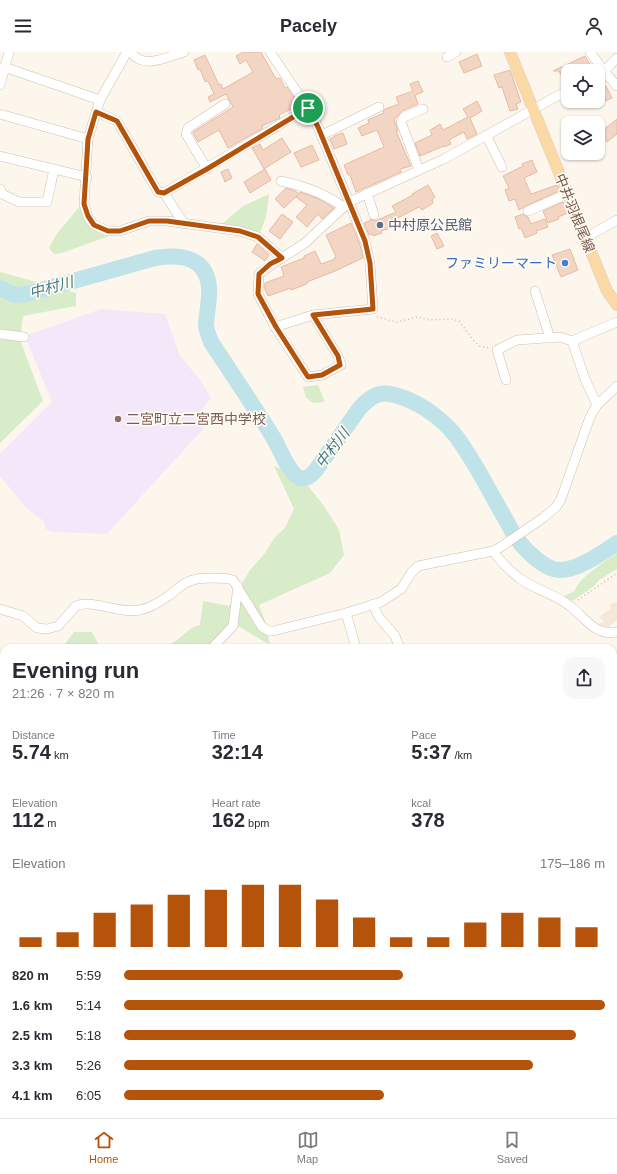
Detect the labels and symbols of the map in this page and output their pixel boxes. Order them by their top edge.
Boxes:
pin [291,91,325,125]
street label: 中井羽根尾線 [552,171,598,255]
place label: 中村原公民館 [388,217,472,233]
marker: 中村原公民館 [375,220,385,230]
place label: ファミリーマート [445,255,557,271]
marker: ファミリーマート [560,258,570,268]
water label: 中村川 [27,272,77,301]
place label: 二宮町立二宮西中学校 [126,411,266,427]
marker: 二宮町立二宮西中学校 [113,414,123,424]
water label: 中村川 [312,423,354,471]

